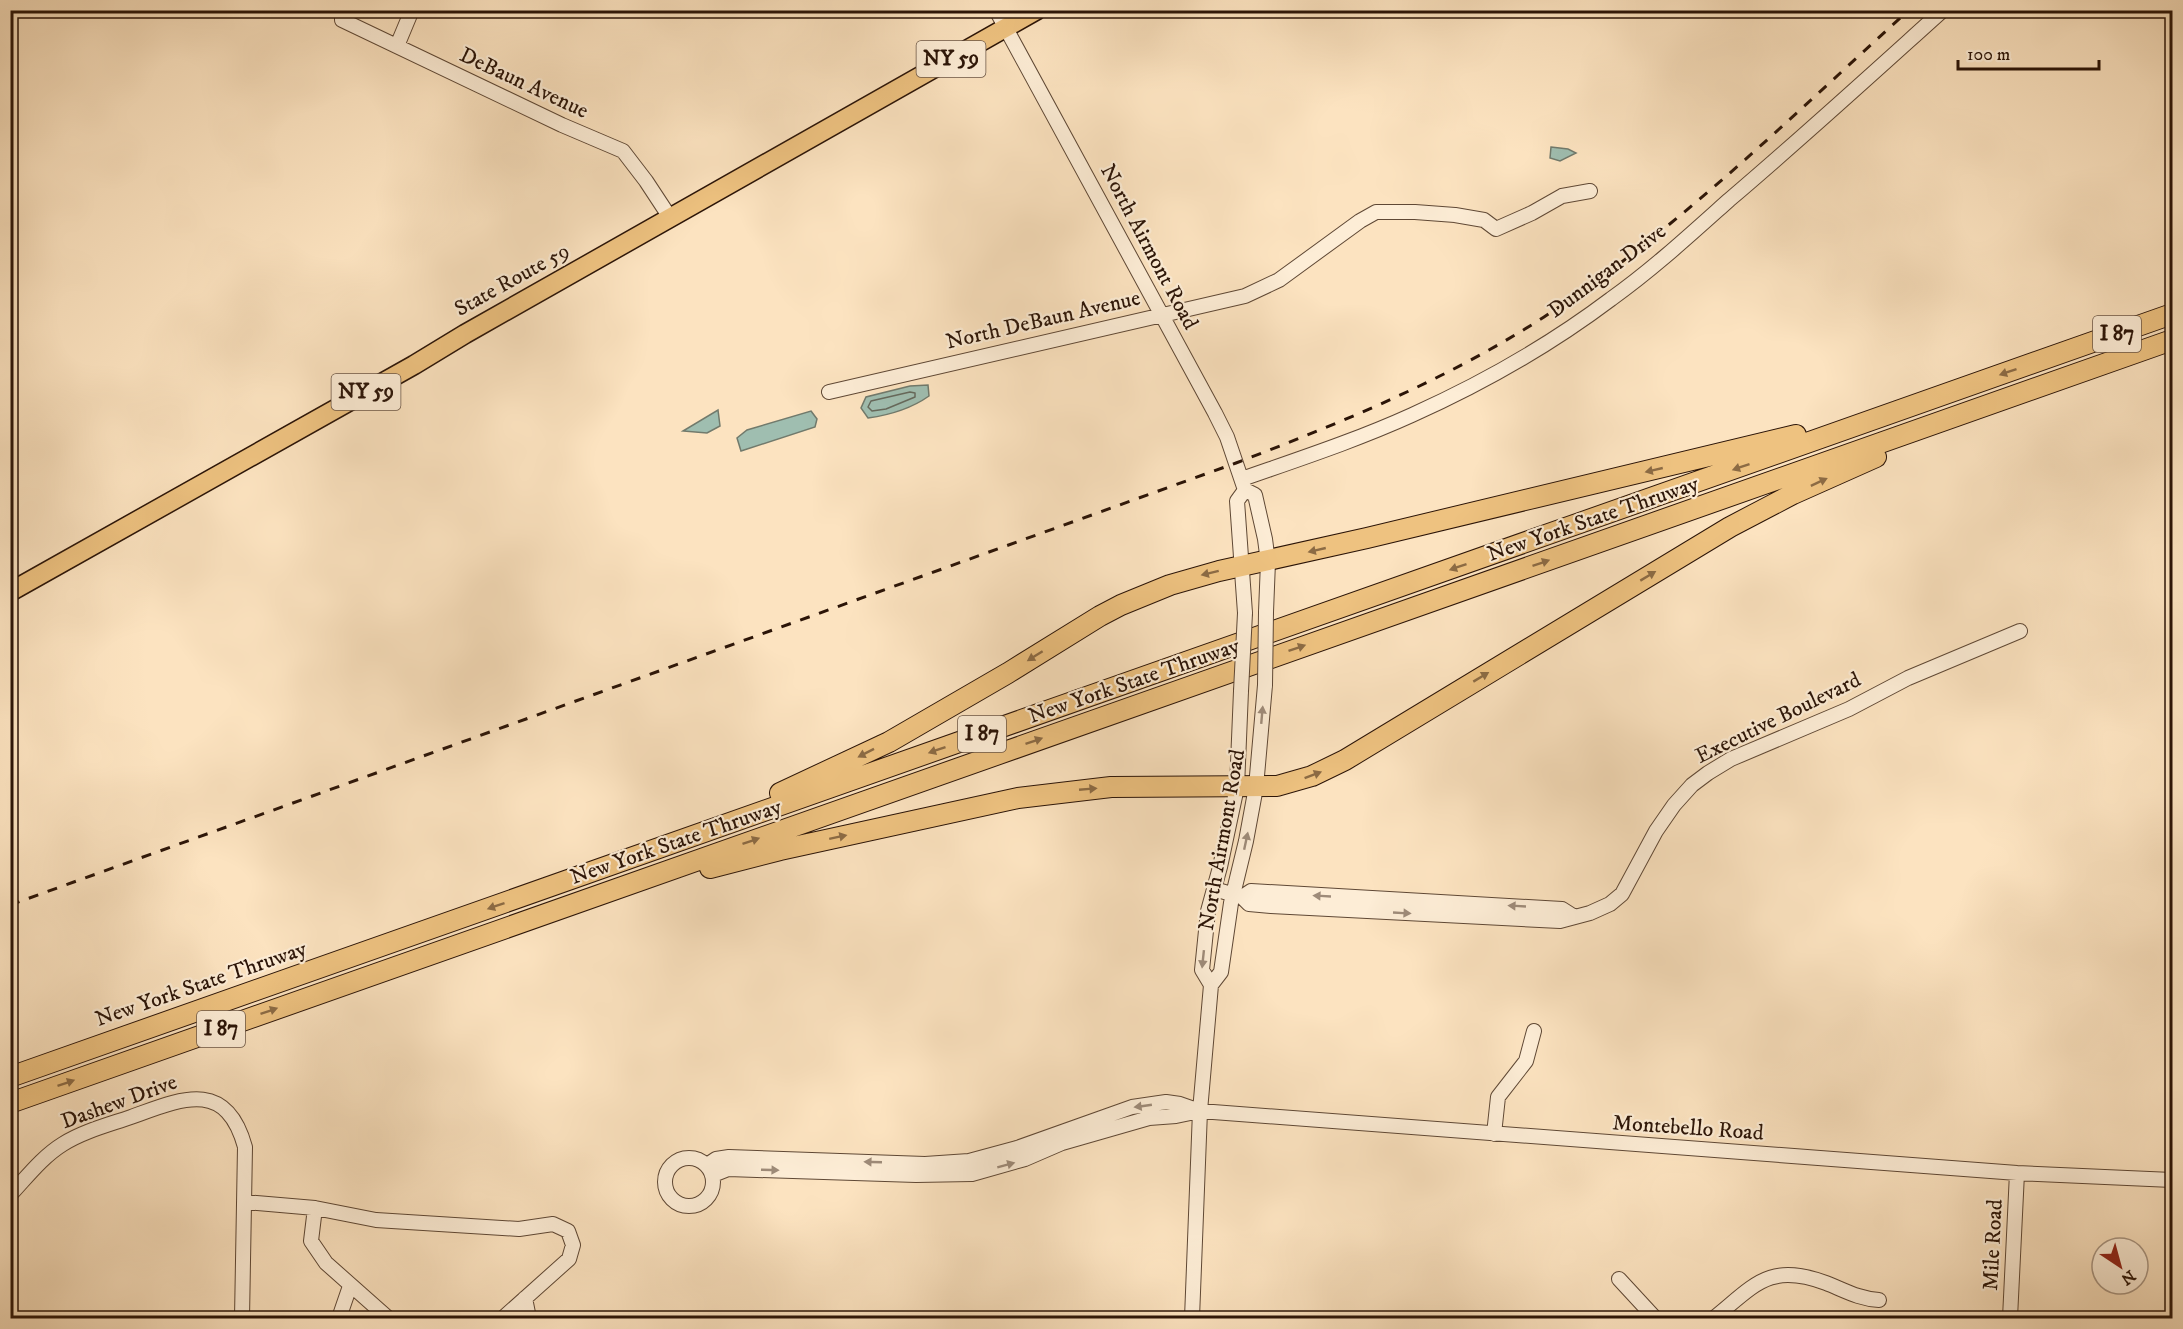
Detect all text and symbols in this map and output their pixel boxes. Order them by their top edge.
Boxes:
scale bar [1958,33,2099,71]
street label: DeBaun Avenue [455,41,593,125]
road number: NY 59 [916,41,986,77]
text: 100 m [1967,44,2010,66]
street label: North Airmont Road [1094,160,1204,334]
street label: Dunnigan Drive [1543,218,1671,324]
street label: State Route 59 [450,237,574,323]
street label: North DeBaun Avenue [943,284,1143,356]
road number: I 87 [2093,316,2141,352]
one-way arrow [1999,368,2017,378]
road number: NY 59 [332,374,400,410]
one-way arrow [1732,462,1750,472]
one-way arrow [1645,465,1663,475]
street label: New York State Thruway [1484,470,1703,568]
one-way arrow [1810,477,1827,486]
one-way arrow [1308,545,1327,555]
one-way arrow [1532,557,1550,567]
one-way arrow [1449,562,1467,572]
one-way arrow [1201,569,1219,578]
one-way arrow [1640,571,1656,582]
street label: New York State Thruway [1025,632,1244,730]
one-way arrow [1289,643,1307,653]
one-way arrow [1027,651,1043,662]
street label: Executive Boulevard [1691,666,1865,770]
one-way arrow [1473,672,1489,683]
one-way arrow [1257,706,1267,725]
road number: I 87 [958,716,1006,752]
one-way arrow [1025,736,1043,746]
one-way arrow [928,746,946,756]
street label: North Airmont Road [1193,747,1251,933]
one-way arrow [857,748,875,758]
one-way arrow [1305,770,1323,780]
one-way arrow [1078,784,1097,794]
street label: New York State Thruway [567,793,786,891]
one-way arrow [829,832,848,841]
one-way arrow [1242,832,1251,851]
one-way arrow [742,835,760,845]
one-way arrow [1313,891,1332,900]
one-way arrow [487,901,505,911]
one-way arrow [1507,902,1526,911]
one-way arrow [1393,908,1412,917]
street label: New York State Thruway [92,935,311,1033]
one-way arrow [1198,949,1208,968]
one-way arrow [260,1006,278,1016]
road number: I 87 [197,1011,245,1047]
street label: Dashew Drive [57,1069,181,1135]
one-way arrow [57,1078,75,1088]
one-way arrow [1134,1101,1153,1110]
street label: Montebello Road [1611,1109,1765,1147]
one-way arrow [864,1157,883,1167]
one-way arrow [996,1159,1015,1169]
one-way arrow [760,1165,779,1175]
street label: Mile Road [1977,1198,2009,1291]
north arrow [2090,1236,2150,1296]
text: N [2117,1265,2139,1289]

